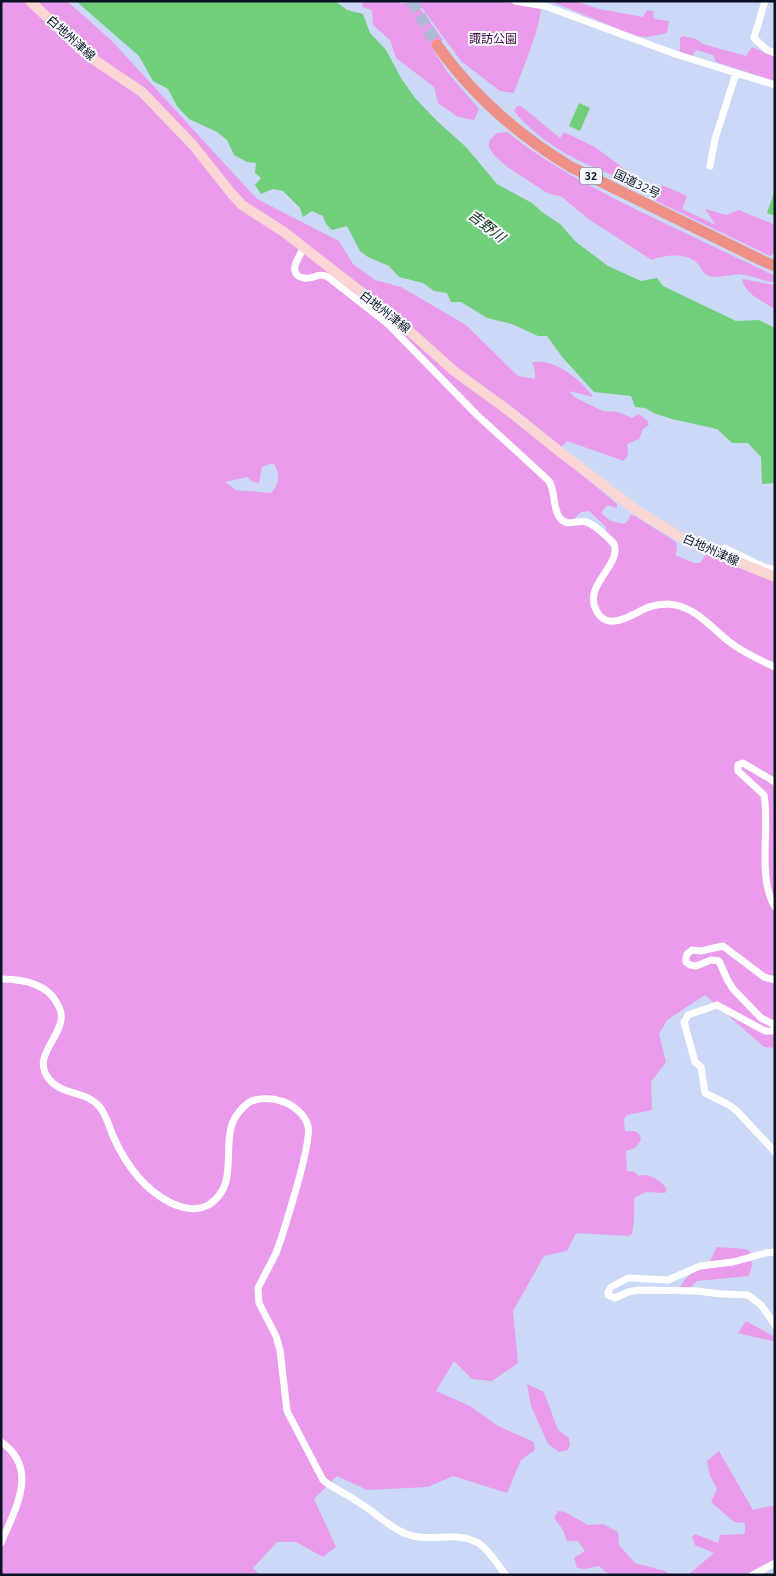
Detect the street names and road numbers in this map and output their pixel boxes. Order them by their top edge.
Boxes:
street label: 白地州津線 [45,13,98,63]
street label: 国道32号 [612,167,662,200]
road number: 32 [580,168,602,185]
street label: 白地州津線 [358,288,413,335]
street label: 白地州津線 [681,531,741,568]

